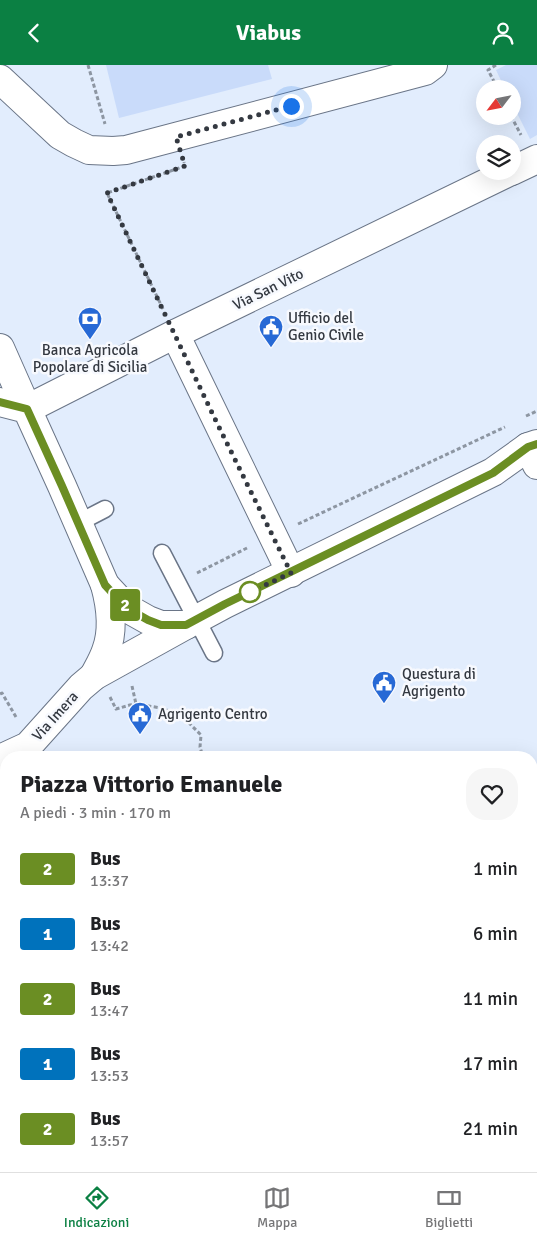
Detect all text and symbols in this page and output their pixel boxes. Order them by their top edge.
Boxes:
icon: back [20,19,48,47]
text: Viabus [236,19,301,46]
icon: person [489,19,517,47]
north arrow [476,80,521,125]
map controls [476,80,521,180]
your location [279,94,304,119]
button: layers [476,135,521,180]
street label: Via San Vito [230,264,307,314]
bank icon: Banca Agricola Popolare di Sicilia [77,306,103,340]
place label: Ufficio del Genio Civile [288,309,364,344]
public building icon: Ufficio del Genio Civile [258,314,284,348]
place label: Banca Agricola Popolare di Sicilia [33,341,147,376]
unlabelled marker [239,581,261,603]
line badge: 2 [109,589,141,621]
text: 2 [120,594,130,616]
place label: Questura di Agrigento [402,665,476,700]
public building icon: Questura di Agrigento [371,670,397,704]
street label: Via Imera [28,688,82,744]
public building icon: Agrigento Centro [127,701,153,735]
place label: Agrigento Centro [158,705,268,723]
button: heart [466,768,518,820]
text: Piazza Vittorio Emanuele [20,769,282,799]
text: A piedi · 3 min · 170 m [20,803,171,823]
text: Bus [90,847,121,871]
text: 1 min [473,857,518,881]
text: 2 [43,858,52,880]
text: 13:37 [90,871,129,891]
text: Bus [90,912,121,936]
text: 6 min [473,922,518,946]
text: 1 [43,923,52,945]
text: 13:42 [90,936,129,956]
text: Bus [90,977,121,1001]
text: 11 min [463,987,518,1011]
text: 2 [43,988,52,1010]
text: 13:47 [90,1001,129,1021]
text: Bus [90,1042,121,1066]
text: 17 min [463,1052,518,1076]
text: 1 [43,1053,52,1075]
text: 13:53 [90,1066,129,1086]
text: Bus [90,1107,121,1131]
text: 21 min [463,1117,518,1141]
text: 2 [43,1118,52,1140]
text: 13:57 [90,1131,129,1151]
tab: Indicazioni [64,1184,129,1231]
tab: Mappa [257,1184,297,1231]
tab: Biglietti [425,1184,473,1231]

